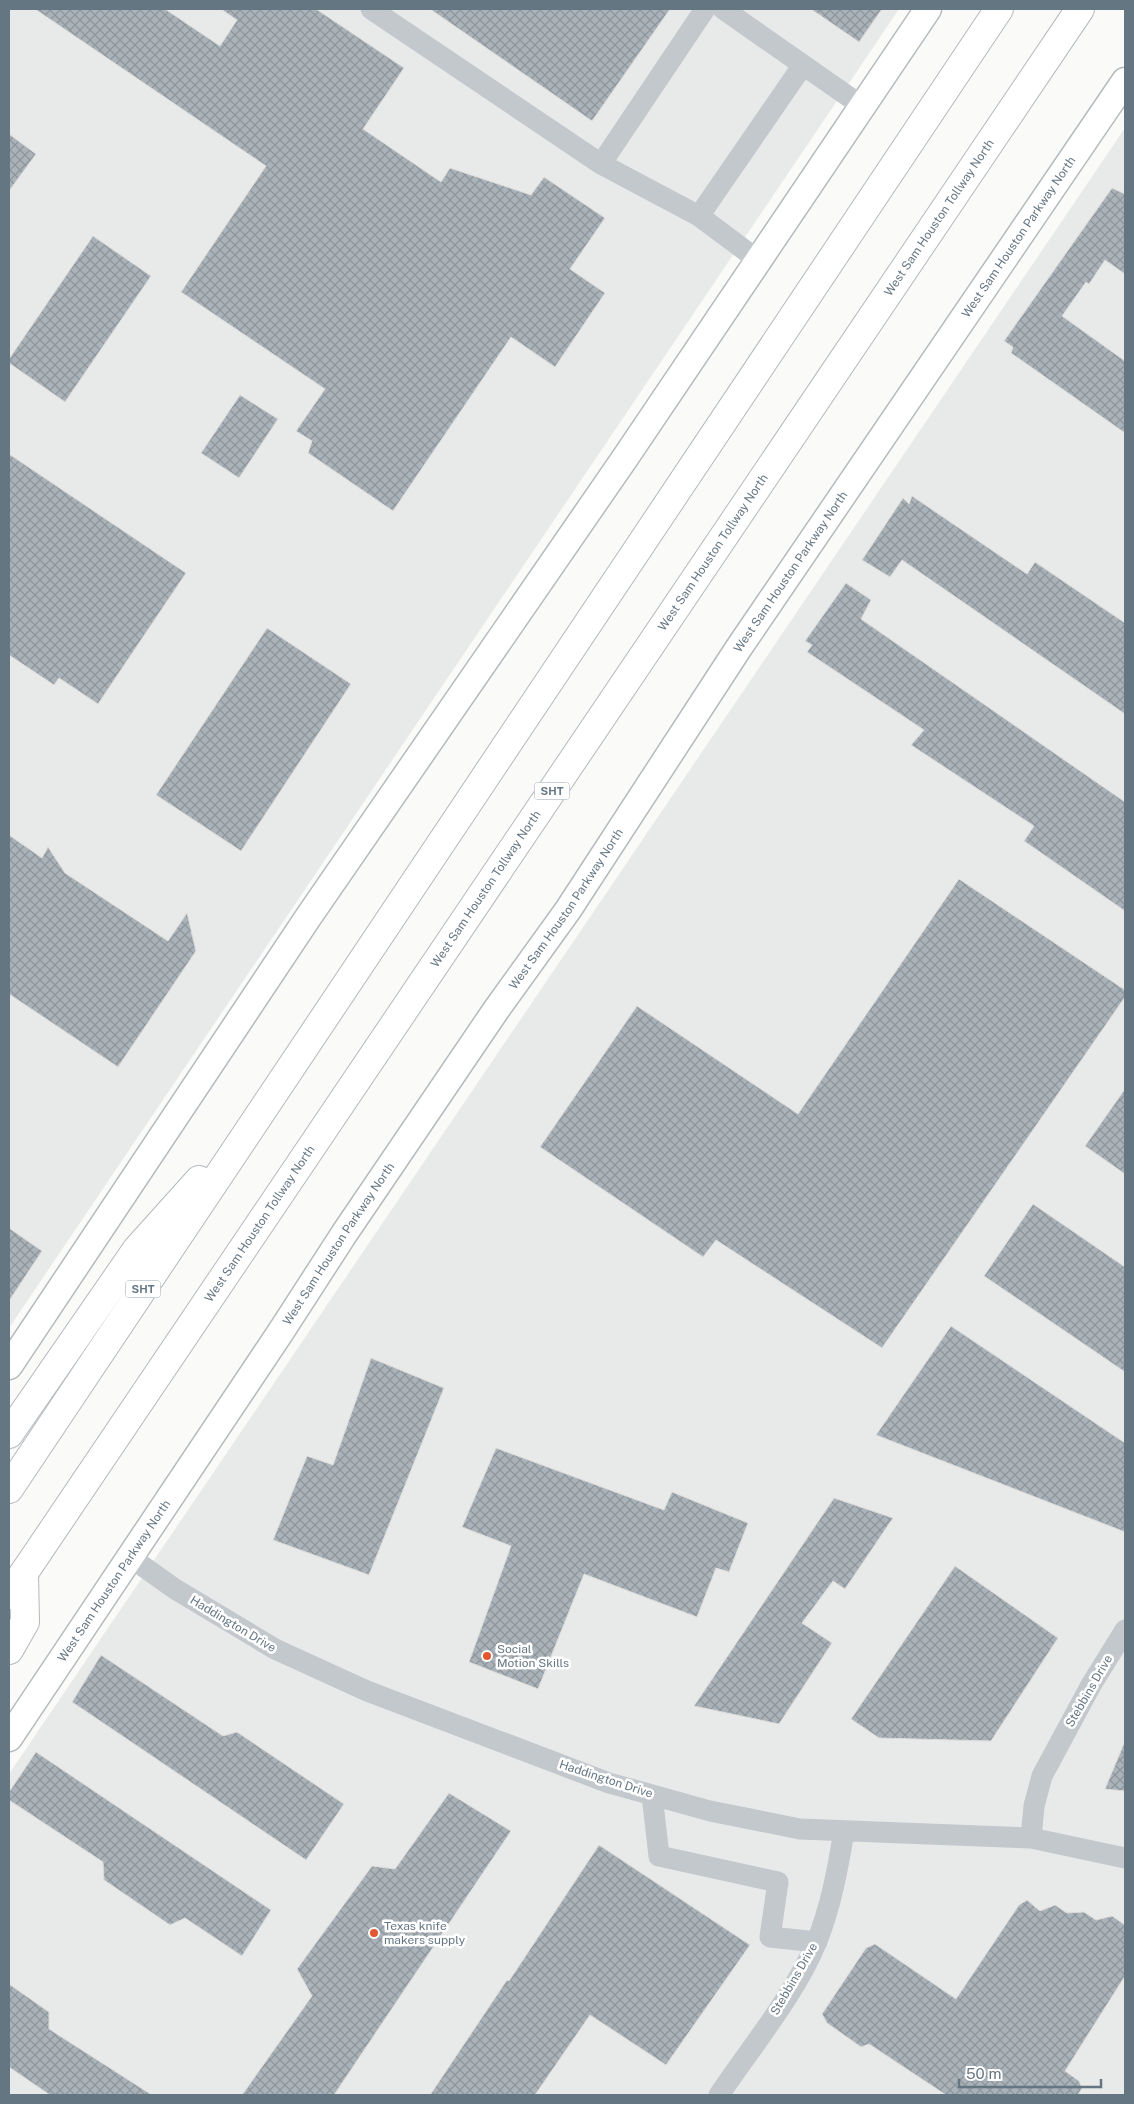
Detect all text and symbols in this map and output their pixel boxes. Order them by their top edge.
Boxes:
street label: West Sam Houston Tollway North [881,137,997,299]
street label: West Sam Houston Parkway North [959,154,1078,320]
street label: West Sam Houston Tollway North [655,471,771,633]
street label: West Sam Houston Parkway North [731,489,850,655]
road number: SHT [534,782,570,799]
street label: West Sam Houston Tollway North [428,808,544,970]
street label: West Sam Houston Parkway North [506,826,626,992]
street label: West Sam Houston Tollway North [202,1143,318,1305]
street label: West Sam Houston Parkway North [280,1160,397,1328]
road number: SHT [126,1280,160,1298]
street label: West Sam Houston Parkway North [55,1497,173,1665]
street label: Haddington Drive [188,1593,279,1655]
place label: Social Motion Skills [497,1642,569,1670]
marker: Social Motion Skills [481,1650,493,1662]
street label: Stebbins Drive [1063,1652,1115,1730]
street label: Haddington Drive [557,1757,655,1801]
place label: Texas knife makers supply [384,1919,466,1947]
marker: Texas knife makers supply [368,1927,380,1939]
street label: Stebbins Drive [768,1940,820,2018]
scale bar [959,2056,1102,2088]
text: 50 m [966,2065,1001,2082]

